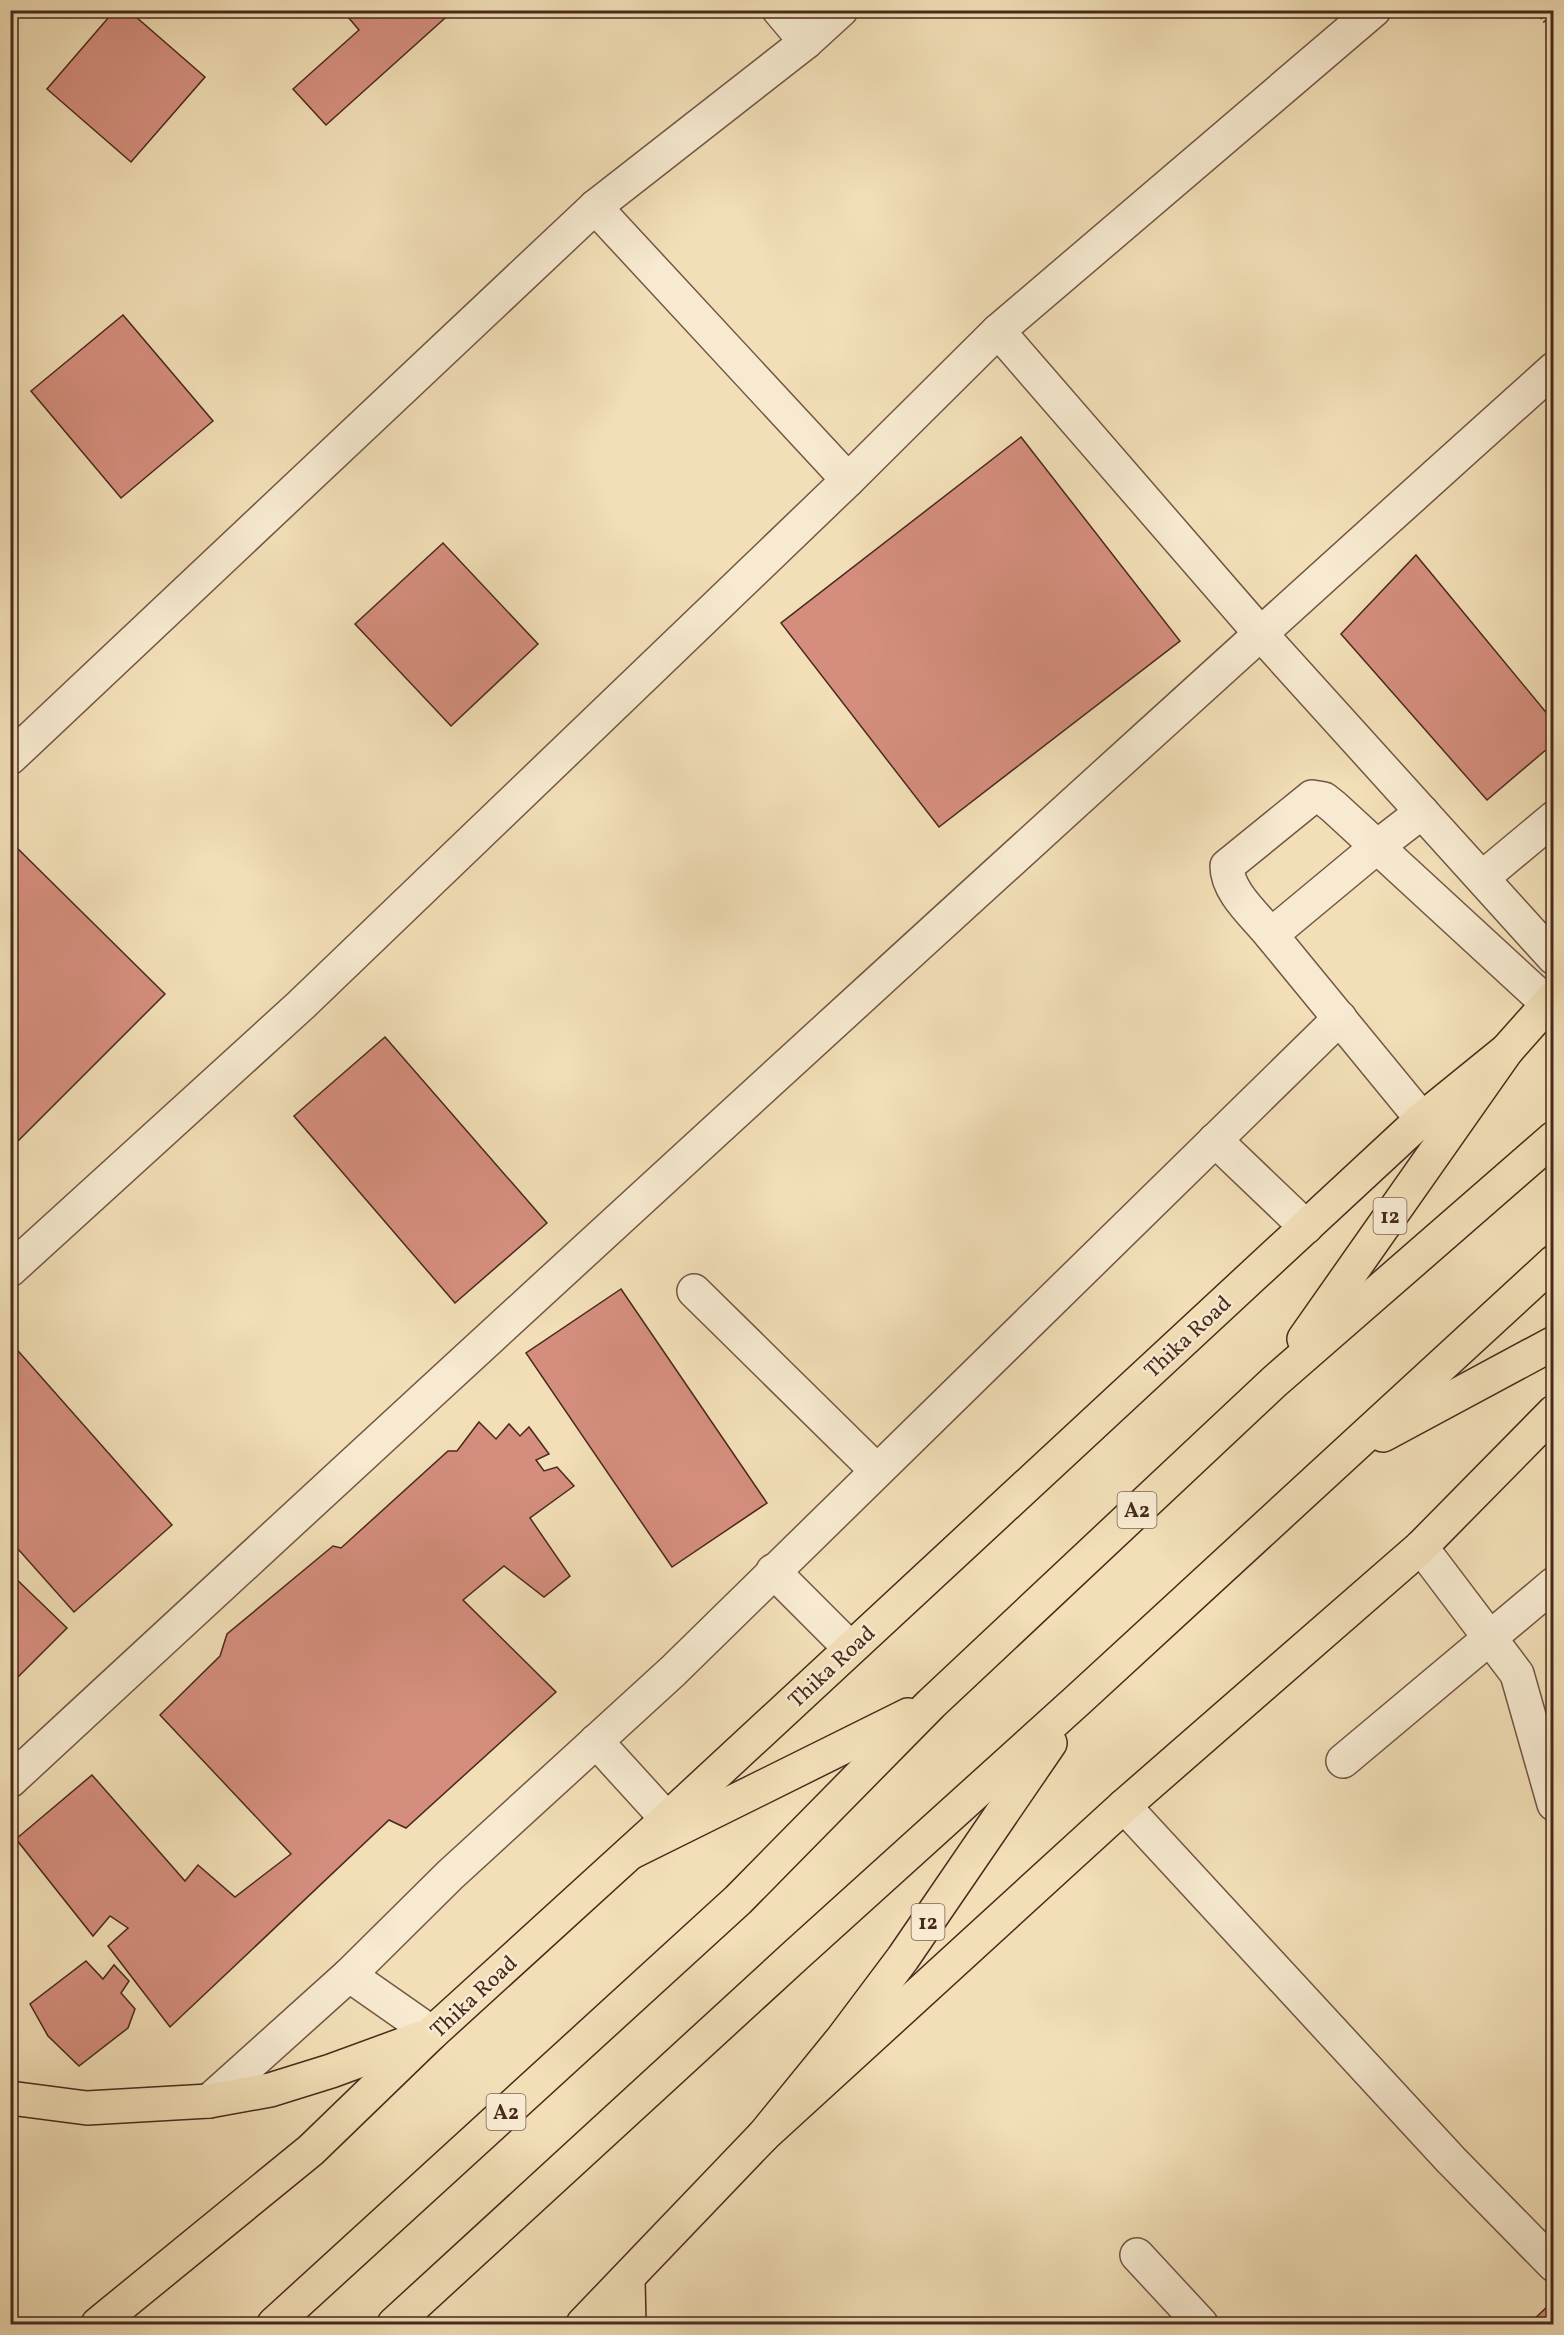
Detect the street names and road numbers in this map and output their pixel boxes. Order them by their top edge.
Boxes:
road number: 12 [1374,1198,1406,1234]
street label: Thika Road [1138,1289,1239,1386]
road number: A2 [1118,1492,1156,1528]
street label: Thika Road [782,1619,883,1716]
road number: 12 [912,1904,944,1940]
street label: Thika Road [424,1949,525,2046]
road number: A2 [486,2094,526,2130]

